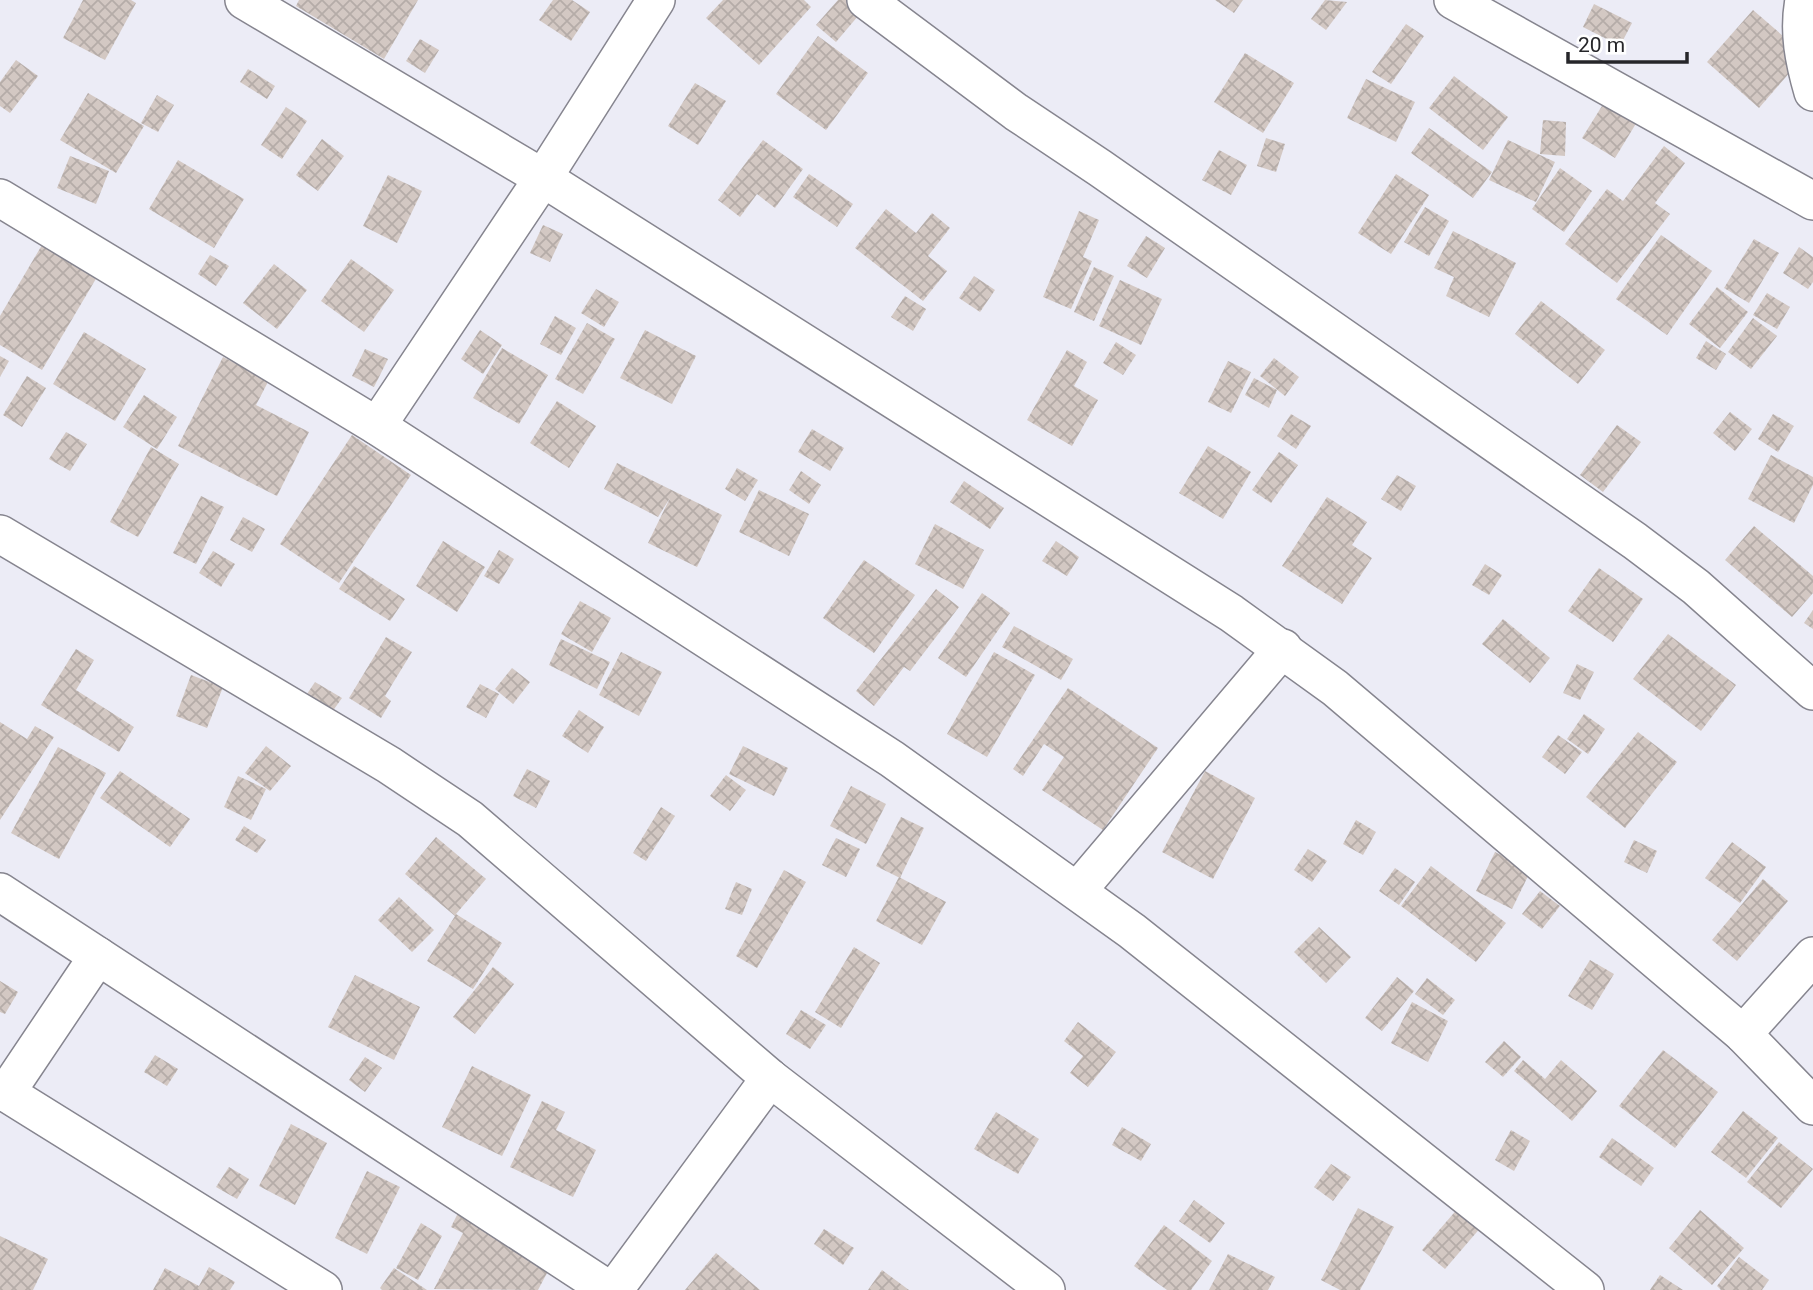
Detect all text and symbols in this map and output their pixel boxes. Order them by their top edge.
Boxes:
scale bar [1568,21,1687,65]
text: 20 m [1578,33,1625,57]

